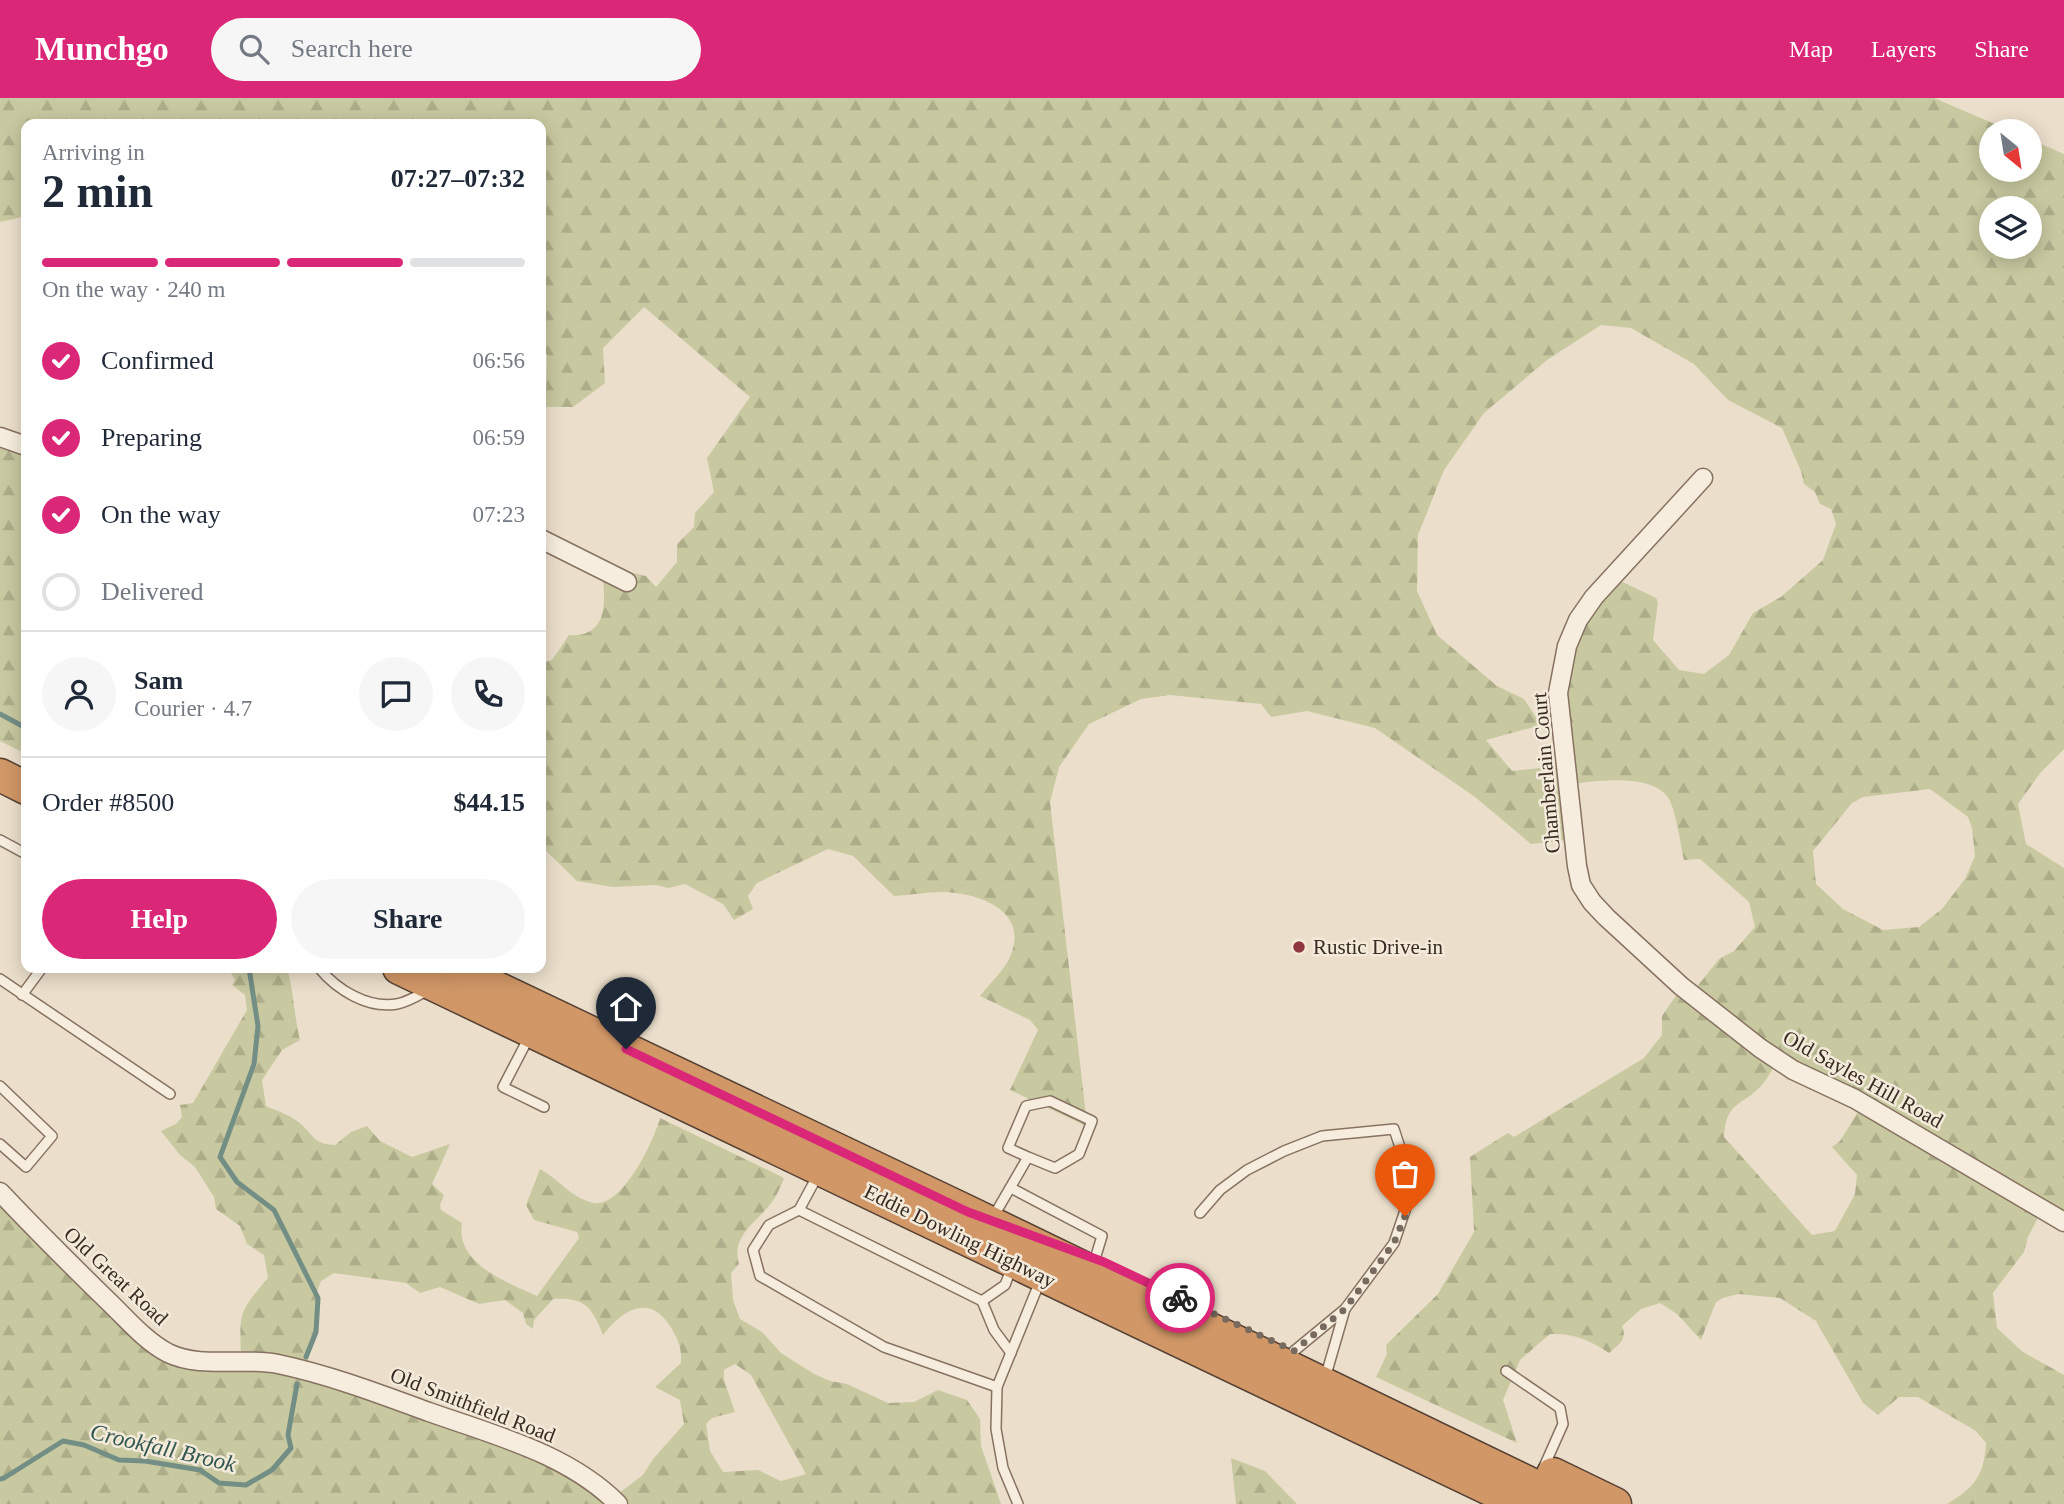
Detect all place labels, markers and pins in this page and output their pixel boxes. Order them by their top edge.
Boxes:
place label: Rustic Drive-in [1313,935,1444,959]
marker: Rustic Drive-in [1291,939,1307,955]
pin [596,977,656,1049]
pin [1375,1144,1435,1216]

